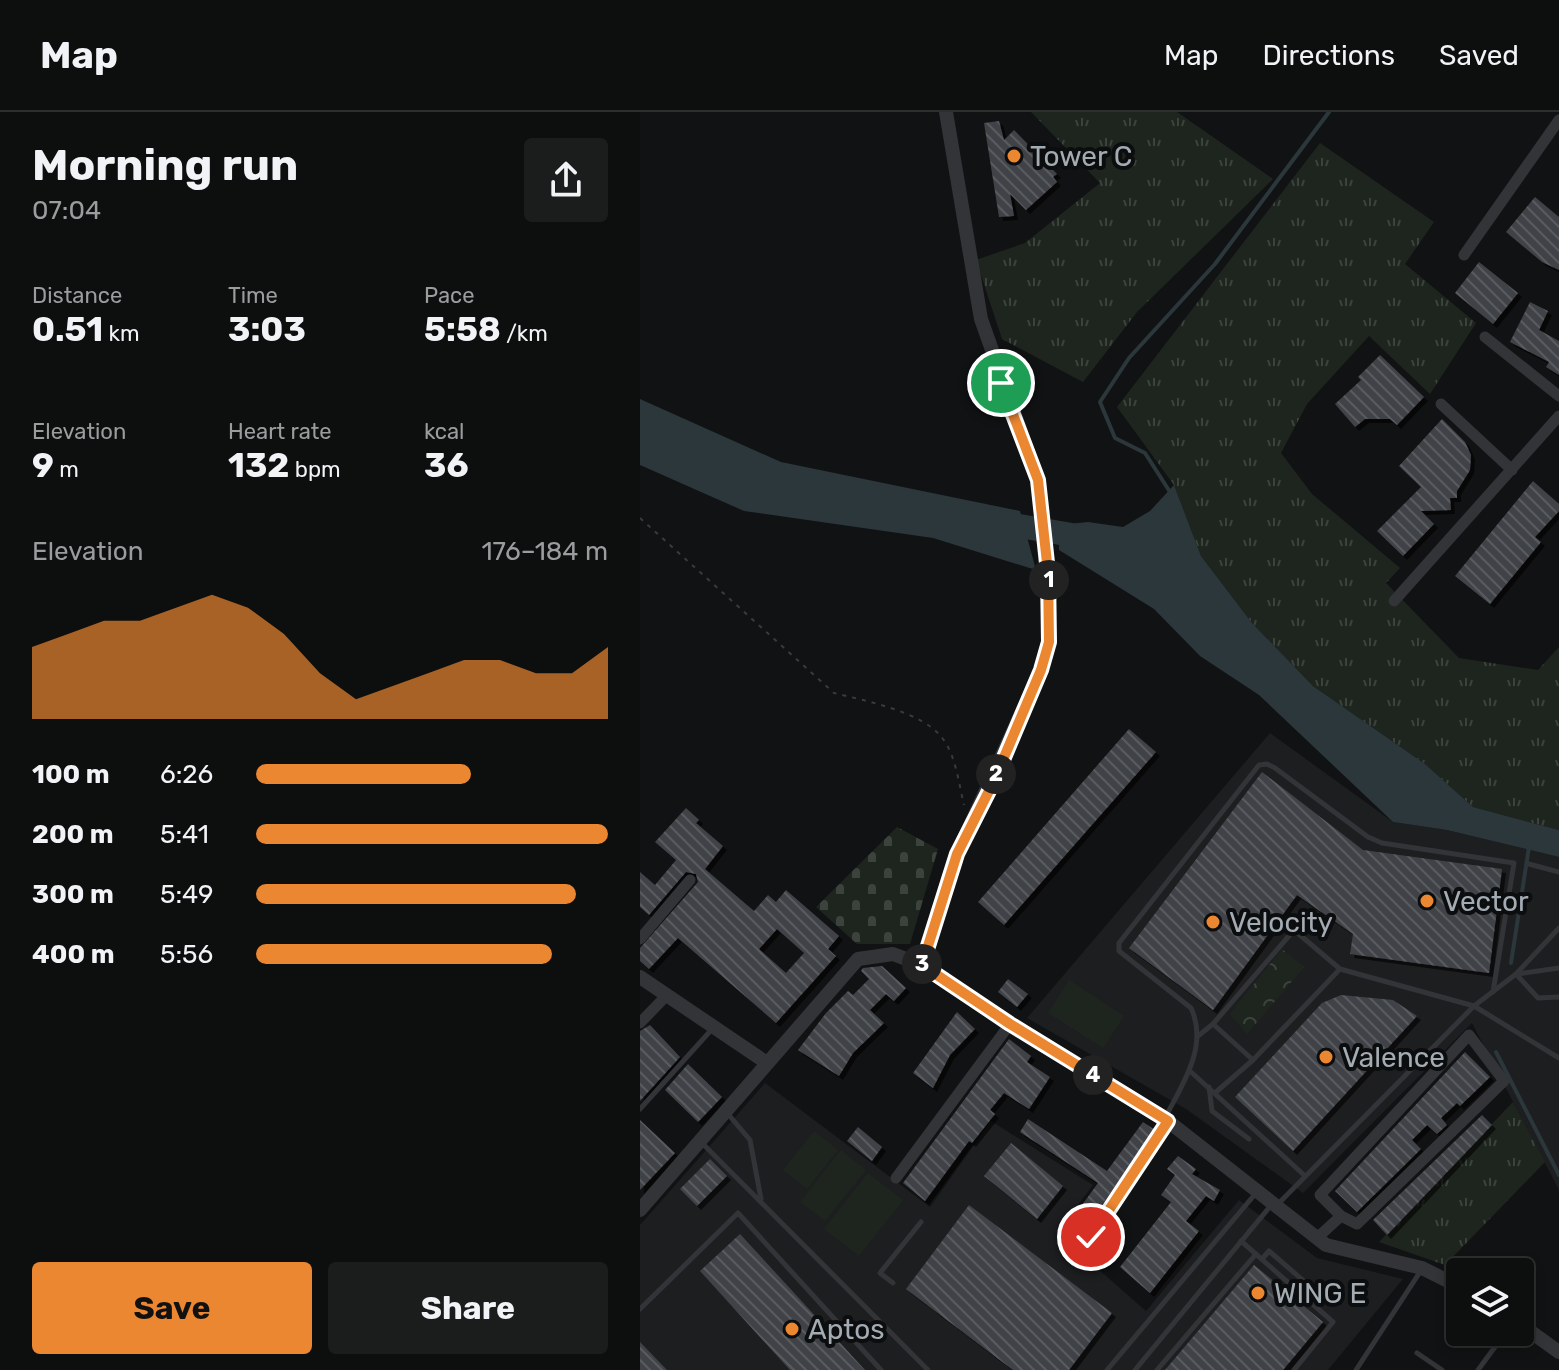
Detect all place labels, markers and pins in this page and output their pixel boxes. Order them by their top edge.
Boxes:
place label: Tower C [1030,140,1132,173]
marker: Tower C [1005,147,1023,165]
pin [967,349,1035,417]
pin: 1 [1029,560,1069,600]
pin: 2 [976,754,1016,794]
place label: Vector [1443,885,1529,918]
marker: Vector [1418,892,1436,910]
place label: Velocity [1229,906,1333,939]
marker: Velocity [1204,913,1222,931]
pin: 3 [902,944,942,984]
place label: Valence [1342,1041,1445,1074]
marker: Valence [1317,1048,1335,1066]
pin: 4 [1073,1055,1113,1095]
pin [1057,1203,1125,1271]
place label: WING E [1274,1277,1366,1310]
marker: WING E [1249,1284,1267,1302]
place label: Aptos [808,1313,885,1346]
marker: Aptos [783,1320,801,1338]

